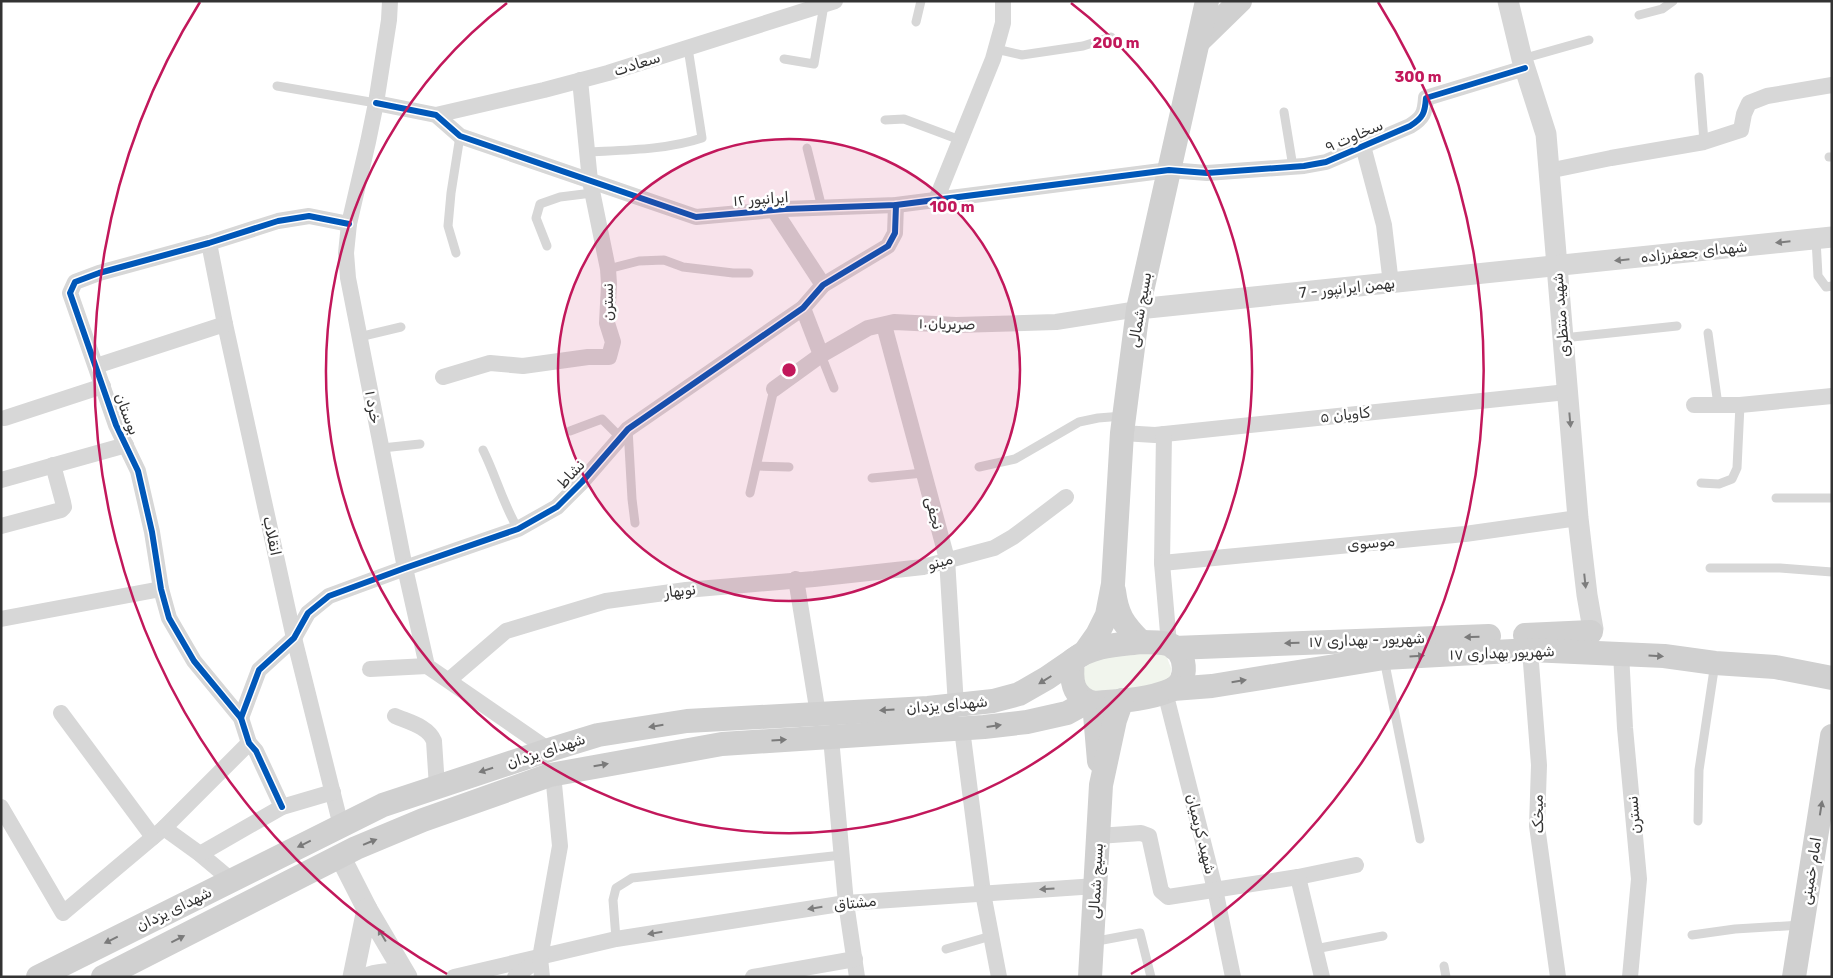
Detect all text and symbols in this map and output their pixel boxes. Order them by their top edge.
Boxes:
text: 200 m [1092,34,1140,52]
street label: سعادت [611,48,663,80]
text: 300 m [1394,68,1442,86]
street label: سخاوت ۹ [1322,116,1386,157]
street label: ایرانپور ۱۲ [733,188,789,211]
text: 100 m [930,198,974,216]
street label: شهدای جعفرزاده [1640,237,1748,267]
one-way arrow [1775,238,1791,246]
one-way arrow [1613,256,1629,264]
street label: بسیج شمالی [1125,271,1157,349]
street label: شهید منتظری [1548,272,1574,358]
street label: بهمن ایرانپور - 7 [1298,274,1396,303]
street label: نسترن [599,283,617,321]
street label: صریریان۱۰ [918,315,976,333]
centre of rings [780,361,798,379]
street label: خرد ۱ [361,389,385,425]
street label: بوستان [111,391,143,437]
street label: کاویان ۵ [1319,403,1371,428]
one-way arrow [1566,412,1574,428]
street label: نشاط [553,456,589,492]
street label: نجفی [921,495,947,531]
street label: انقلاب [259,515,285,557]
street label: موسوی [1346,532,1396,554]
street label: مینو [925,550,955,574]
one-way arrow [1581,574,1589,590]
street label: نوبهار [662,580,697,602]
street label: ۱۷ شهریور - بهداری [1309,629,1425,651]
one-way arrow [1464,633,1480,641]
one-way arrow [1284,639,1300,647]
street label: ۱۷ شهریور بهداری [1449,642,1555,664]
one-way arrow [1409,652,1425,660]
one-way arrow [1648,652,1664,660]
one-way arrow [1038,675,1051,684]
one-way arrow [1231,677,1247,685]
street label: شهدای یزدان [905,692,989,718]
one-way arrow [879,707,895,715]
one-way arrow [647,722,663,730]
one-way arrow [986,722,1002,730]
street label: شهدای یزدان [504,730,588,772]
one-way arrow [772,736,788,744]
one-way arrow [594,761,610,769]
one-way arrow [479,767,494,775]
street label: شهید کریمیان [1182,792,1220,876]
street label: میخک [1529,794,1547,834]
street label: نسترن [1623,795,1645,835]
one-way arrow [1817,799,1825,815]
street label: امام خمینی [1797,836,1826,906]
one-way arrow [363,838,378,846]
one-way arrow [297,841,311,849]
street label: بسیج شمالی [1085,843,1109,920]
street label: شهدای یزدان [133,883,215,935]
one-way arrow [1039,885,1055,893]
street label: مشتاق [833,892,877,914]
one-way arrow [807,904,823,912]
one-way arrow [378,927,386,942]
one-way arrow [646,930,662,938]
one-way arrow [171,935,185,943]
one-way arrow [104,936,119,944]

